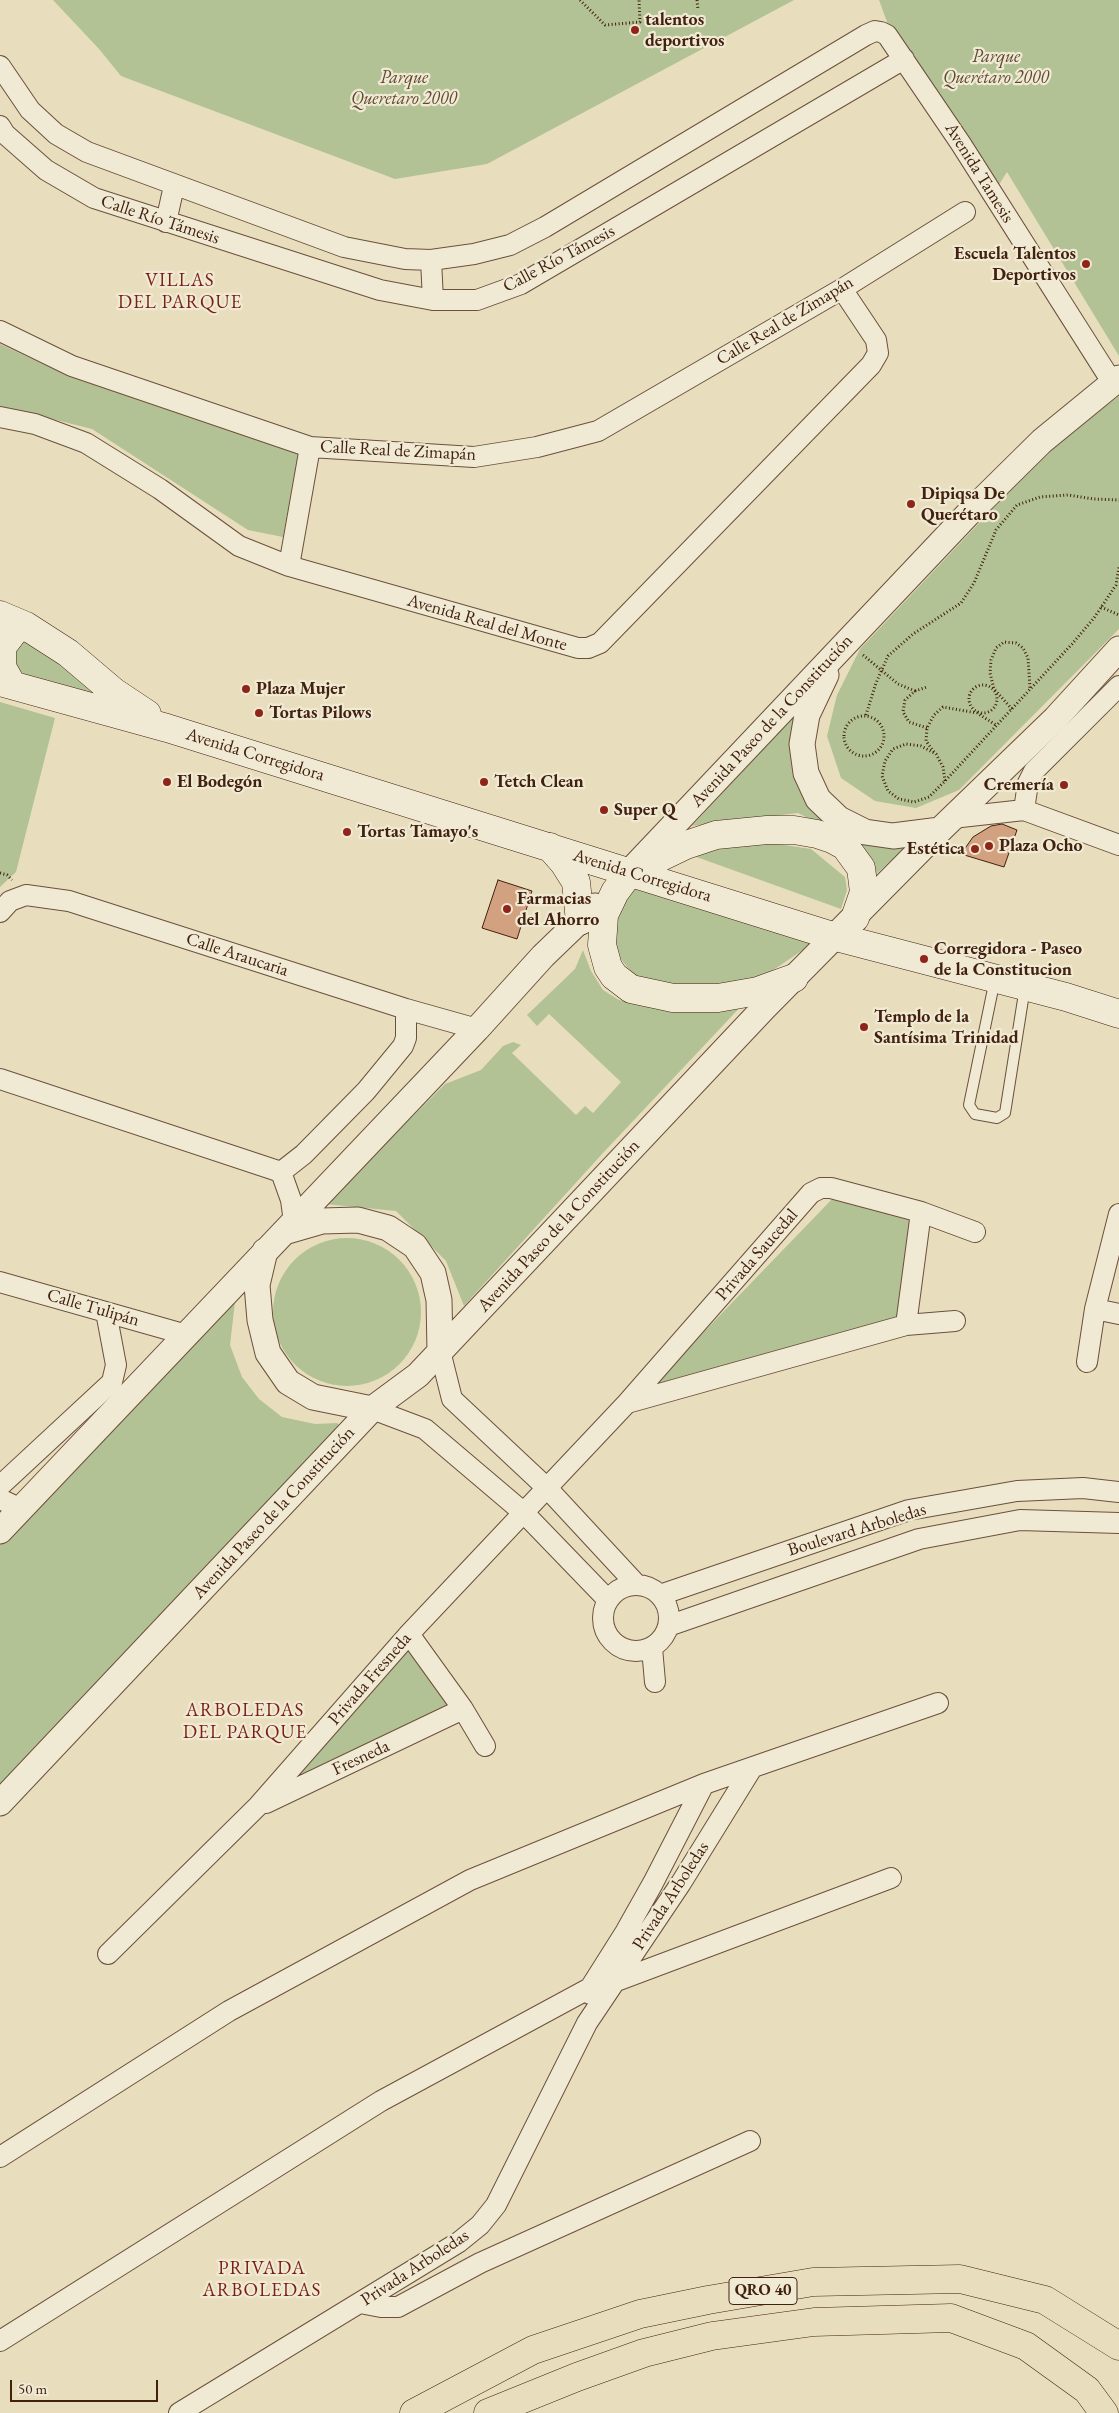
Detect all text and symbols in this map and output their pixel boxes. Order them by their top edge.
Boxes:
place label: talentos deportivos [645,9,725,52]
marker: talentos deportivos [629,24,641,36]
park label: Parque Querétaro 2000 [943,46,1049,88]
park label: Parque Queretaro 2000 [351,67,457,110]
street label: Avenida Tamesis [940,119,1018,227]
street label: Calle Río Támesis [98,191,222,249]
street label: Calle Río Támesis [499,221,619,297]
place label: Escuela Talentos Deportivos [954,243,1076,286]
marker: Escuela Talentos Deportivos [1080,258,1092,270]
district label: VILLAS DEL PARQUE [116,270,244,314]
street label: Calle Real de Zimapán [713,272,857,370]
street label: Calle Real de Zimapán [320,436,476,466]
place label: Dipiqsa De Querétaro [921,483,1005,526]
marker: Dipiqsa De Querétaro [905,498,917,510]
street label: Avenida Real del Monte [405,590,569,656]
street label: Avenida Paseo de la Constitución [686,630,858,812]
place label: Plaza Mujer [256,678,345,700]
marker: Plaza Mujer [240,683,252,695]
place label: Tortas Pilows [269,702,371,724]
marker: Tortas Pilows [253,707,265,719]
street label: Avenida Corregidora [183,724,327,786]
place label: El Bodegón [177,771,262,793]
place label: Tetch Clean [494,771,584,793]
place label: Cremería [984,774,1054,796]
marker: El Bodegón [161,776,173,788]
marker: Tetch Clean [478,776,490,788]
marker: Cremería [1058,779,1070,791]
place label: Super Q [614,799,676,821]
marker: Super Q [598,804,610,816]
place label: Tortas Tamayo's [357,821,478,843]
marker: Tortas Tamayo's [341,826,353,838]
place label: Plaza Ocho [999,835,1083,857]
place label: Estética [907,838,965,860]
marker: Plaza Ocho [983,840,995,852]
marker: Estética [969,843,981,855]
street label: Avenida Corregidora [570,845,714,907]
place label: Farmacias del Ahorro [517,888,599,931]
marker: Farmacias del Ahorro [501,903,513,915]
street label: Calle Araucaria [183,928,291,982]
place label: Corregidora - Paseo de la Constitucion [934,938,1082,981]
marker: Corregidora - Paseo de la Constitucion [918,953,930,965]
place label: Templo de la Santísima Trinidad [874,1006,1019,1048]
marker: Templo de la Santísima Trinidad [858,1021,870,1033]
street label: Avenida Paseo de la Constitución [473,1135,645,1317]
street label: Privada Saucedal [711,1205,803,1305]
street label: Calle Tulipán [44,1285,142,1331]
street label: Avenida Paseo de la Constitución [188,1422,360,1604]
street label: Boulevard Arboledas [785,1499,929,1561]
street label: Privada Fresneda [324,1628,416,1730]
district label: ARBOLEDAS DEL PARQUE [181,1700,309,1744]
street label: Fresneda [329,1735,393,1781]
street label: Privada Arboledas [628,1838,714,1954]
street label: Privada Arboledas [357,2225,473,2311]
district label: PRIVADA ARBOLEDAS [201,2258,323,2302]
road number: QRO 40 [729,2278,797,2304]
scale bar [12,2370,160,2402]
text: 50 m [18,2379,47,2398]

